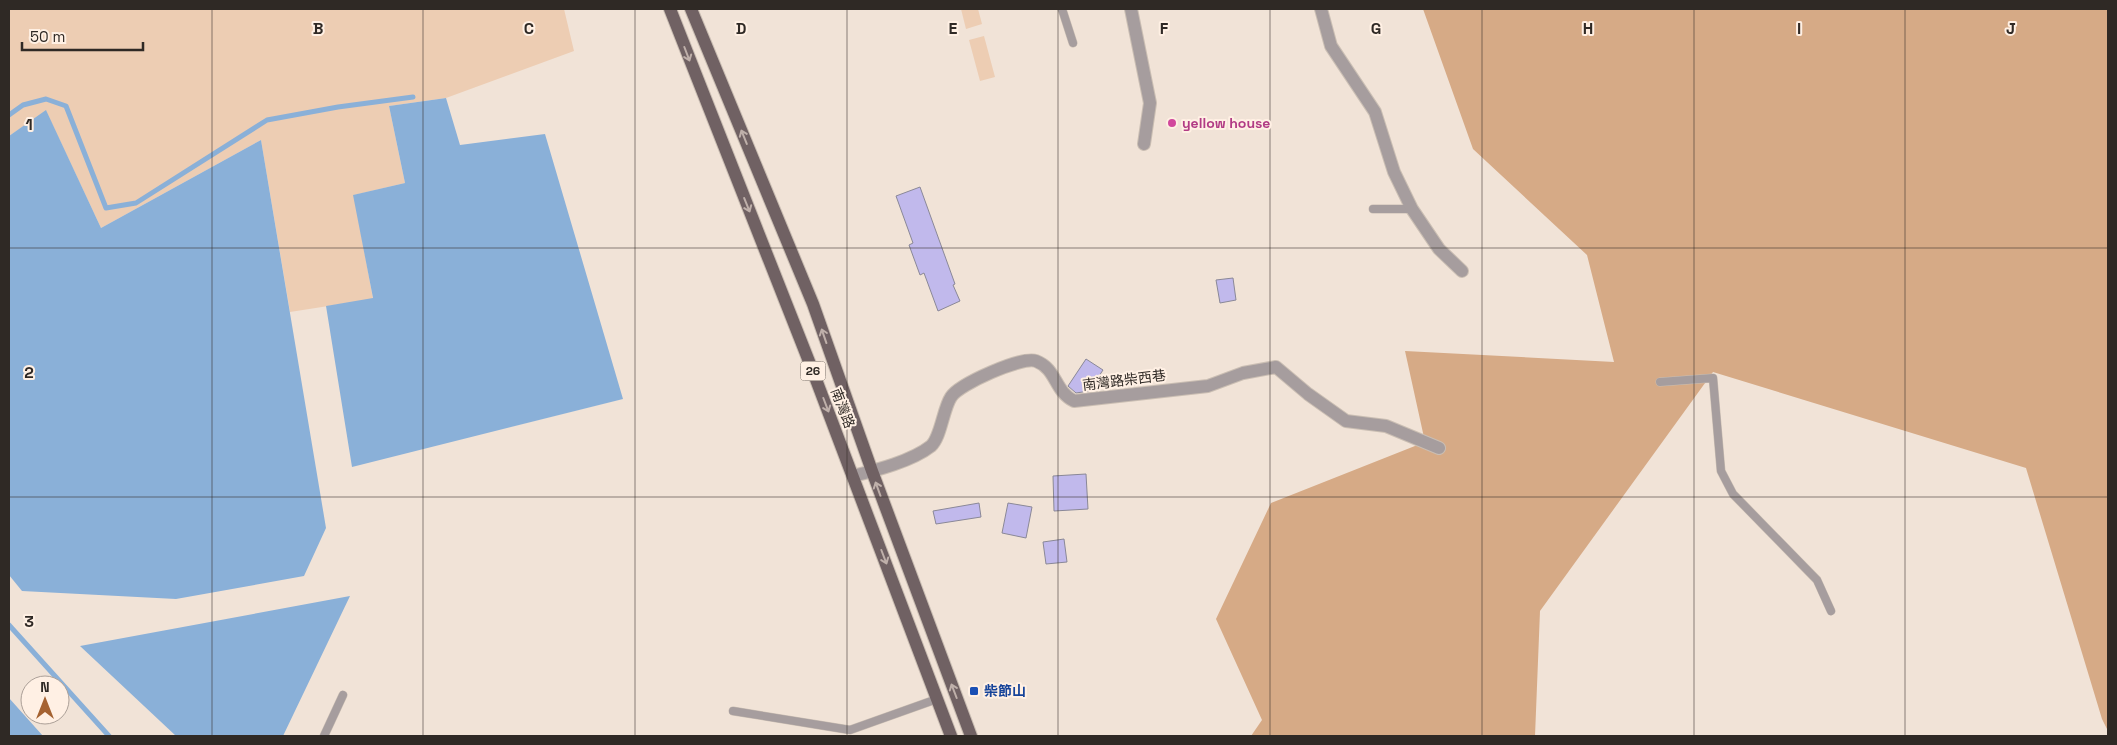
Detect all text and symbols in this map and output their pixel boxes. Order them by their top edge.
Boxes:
text: B [313,18,323,39]
text: C [524,18,534,39]
text: D [736,18,746,39]
text: E [949,18,958,39]
text: F [1160,18,1169,39]
text: G [1371,18,1381,39]
text: H [1583,18,1593,39]
text: I [1797,18,1801,39]
text: J [2006,18,2016,39]
scale bar [22,20,144,52]
text: 50 m [30,27,65,46]
one-way arrow [683,46,693,61]
text: 1 [25,114,33,135]
place label: yellow house [1182,114,1270,132]
marker: yellow house [1166,117,1178,129]
one-way arrow [738,130,748,145]
one-way arrow [743,197,752,212]
one-way arrow [819,329,828,344]
text: 2 [24,362,34,383]
road number: 26 [800,362,826,381]
street label: 南灣路柴西巷 [1081,366,1167,394]
street label: 南灣路 [827,385,859,431]
one-way arrow [822,397,831,412]
one-way arrow [873,482,882,498]
one-way arrow [880,549,889,564]
text: 3 [24,611,34,632]
north arrow [20,675,70,725]
text: N [40,678,50,696]
place label: 柴節山 [984,682,1026,700]
one-way arrow [949,684,958,699]
marker: 柴節山 [968,685,980,697]

